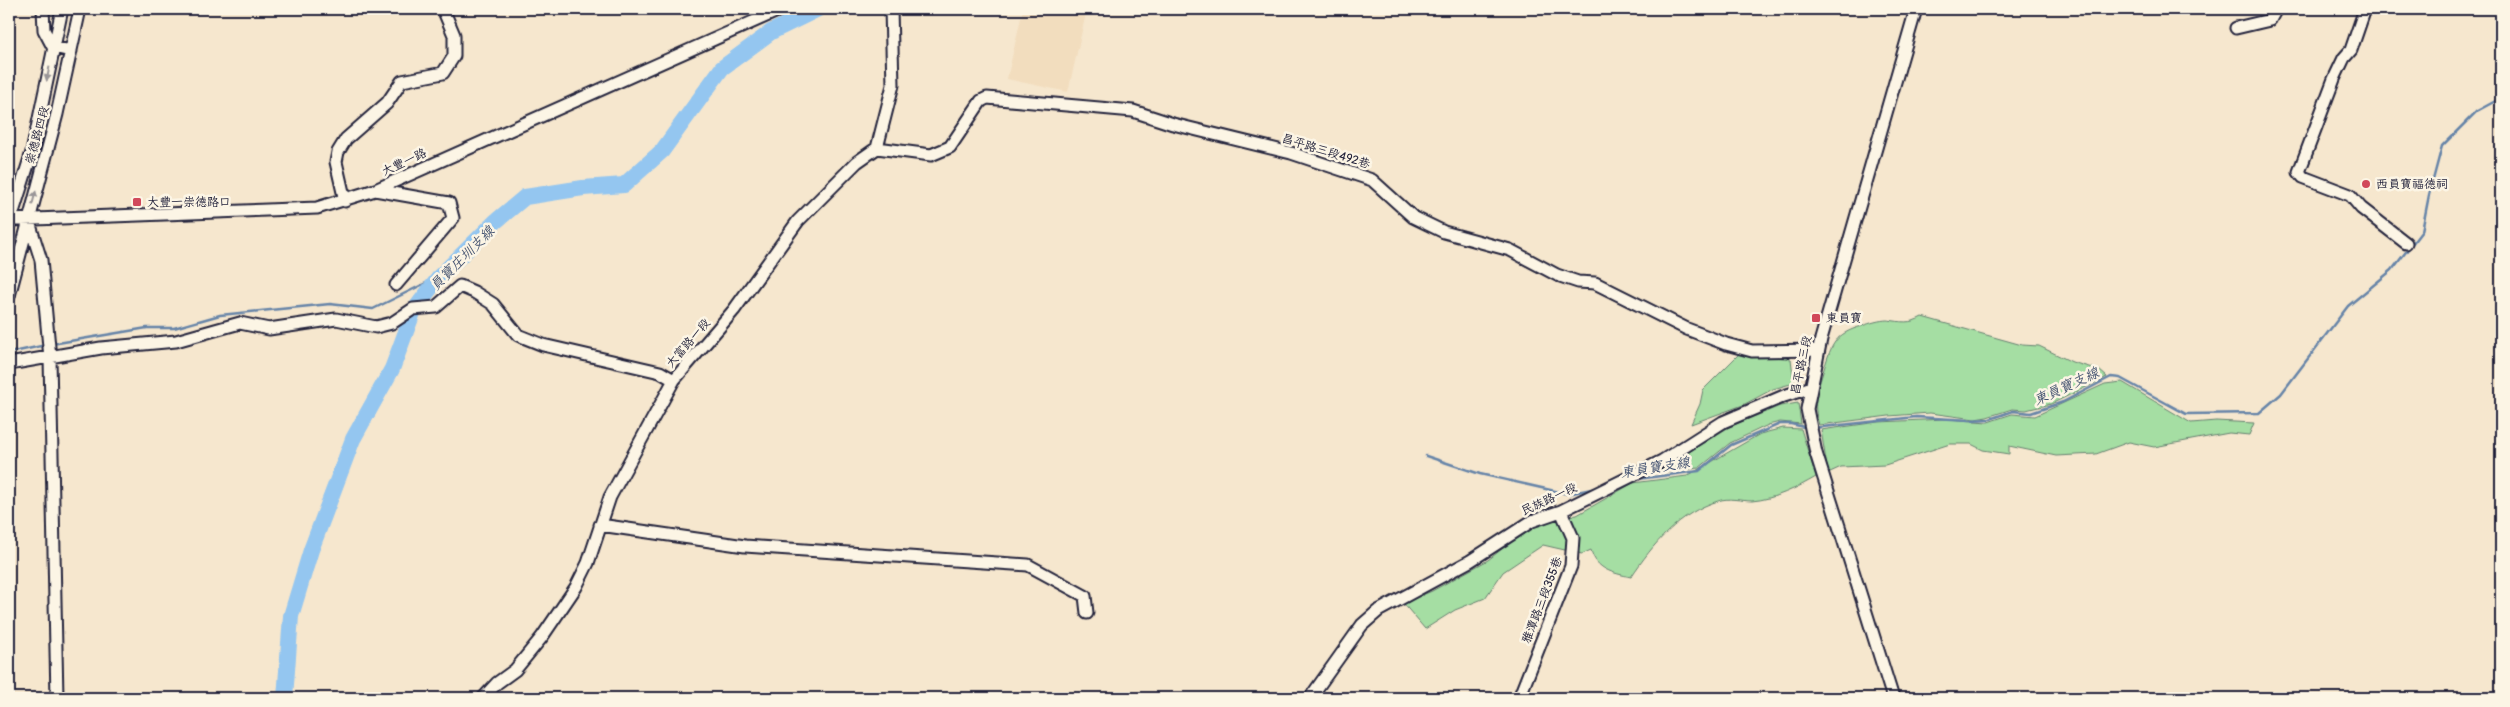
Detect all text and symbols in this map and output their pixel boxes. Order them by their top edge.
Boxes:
one-way arrow [44,66,52,81]
street label: 崇德路四段 [22,104,52,166]
street label: 昌平路三段492巷 [1280,131,1372,172]
street label: 大豐一路 [379,146,429,179]
place label: 西員寶福德祠 [2376,177,2448,192]
marker: 西員寶福德祠 [2360,178,2372,190]
one-way arrow [31,190,39,205]
place label: 大豐一崇德路口 [147,195,231,210]
marker: 大豐一崇德路口 [131,196,143,208]
water label: 員寶庄圳支線 [427,222,499,294]
place label: 東員寶 [1826,311,1862,326]
marker: 東員寶 [1810,312,1822,324]
street label: 大富路一段 [663,316,714,371]
street label: 昌平路三段 [1788,334,1815,396]
water label: 東員寶支線 [2031,364,2102,409]
water label: 東員寶支線 [1619,453,1692,481]
street label: 民族路一段 [1519,480,1580,519]
street label: 雅潭路三段355巷 [1519,555,1566,646]

